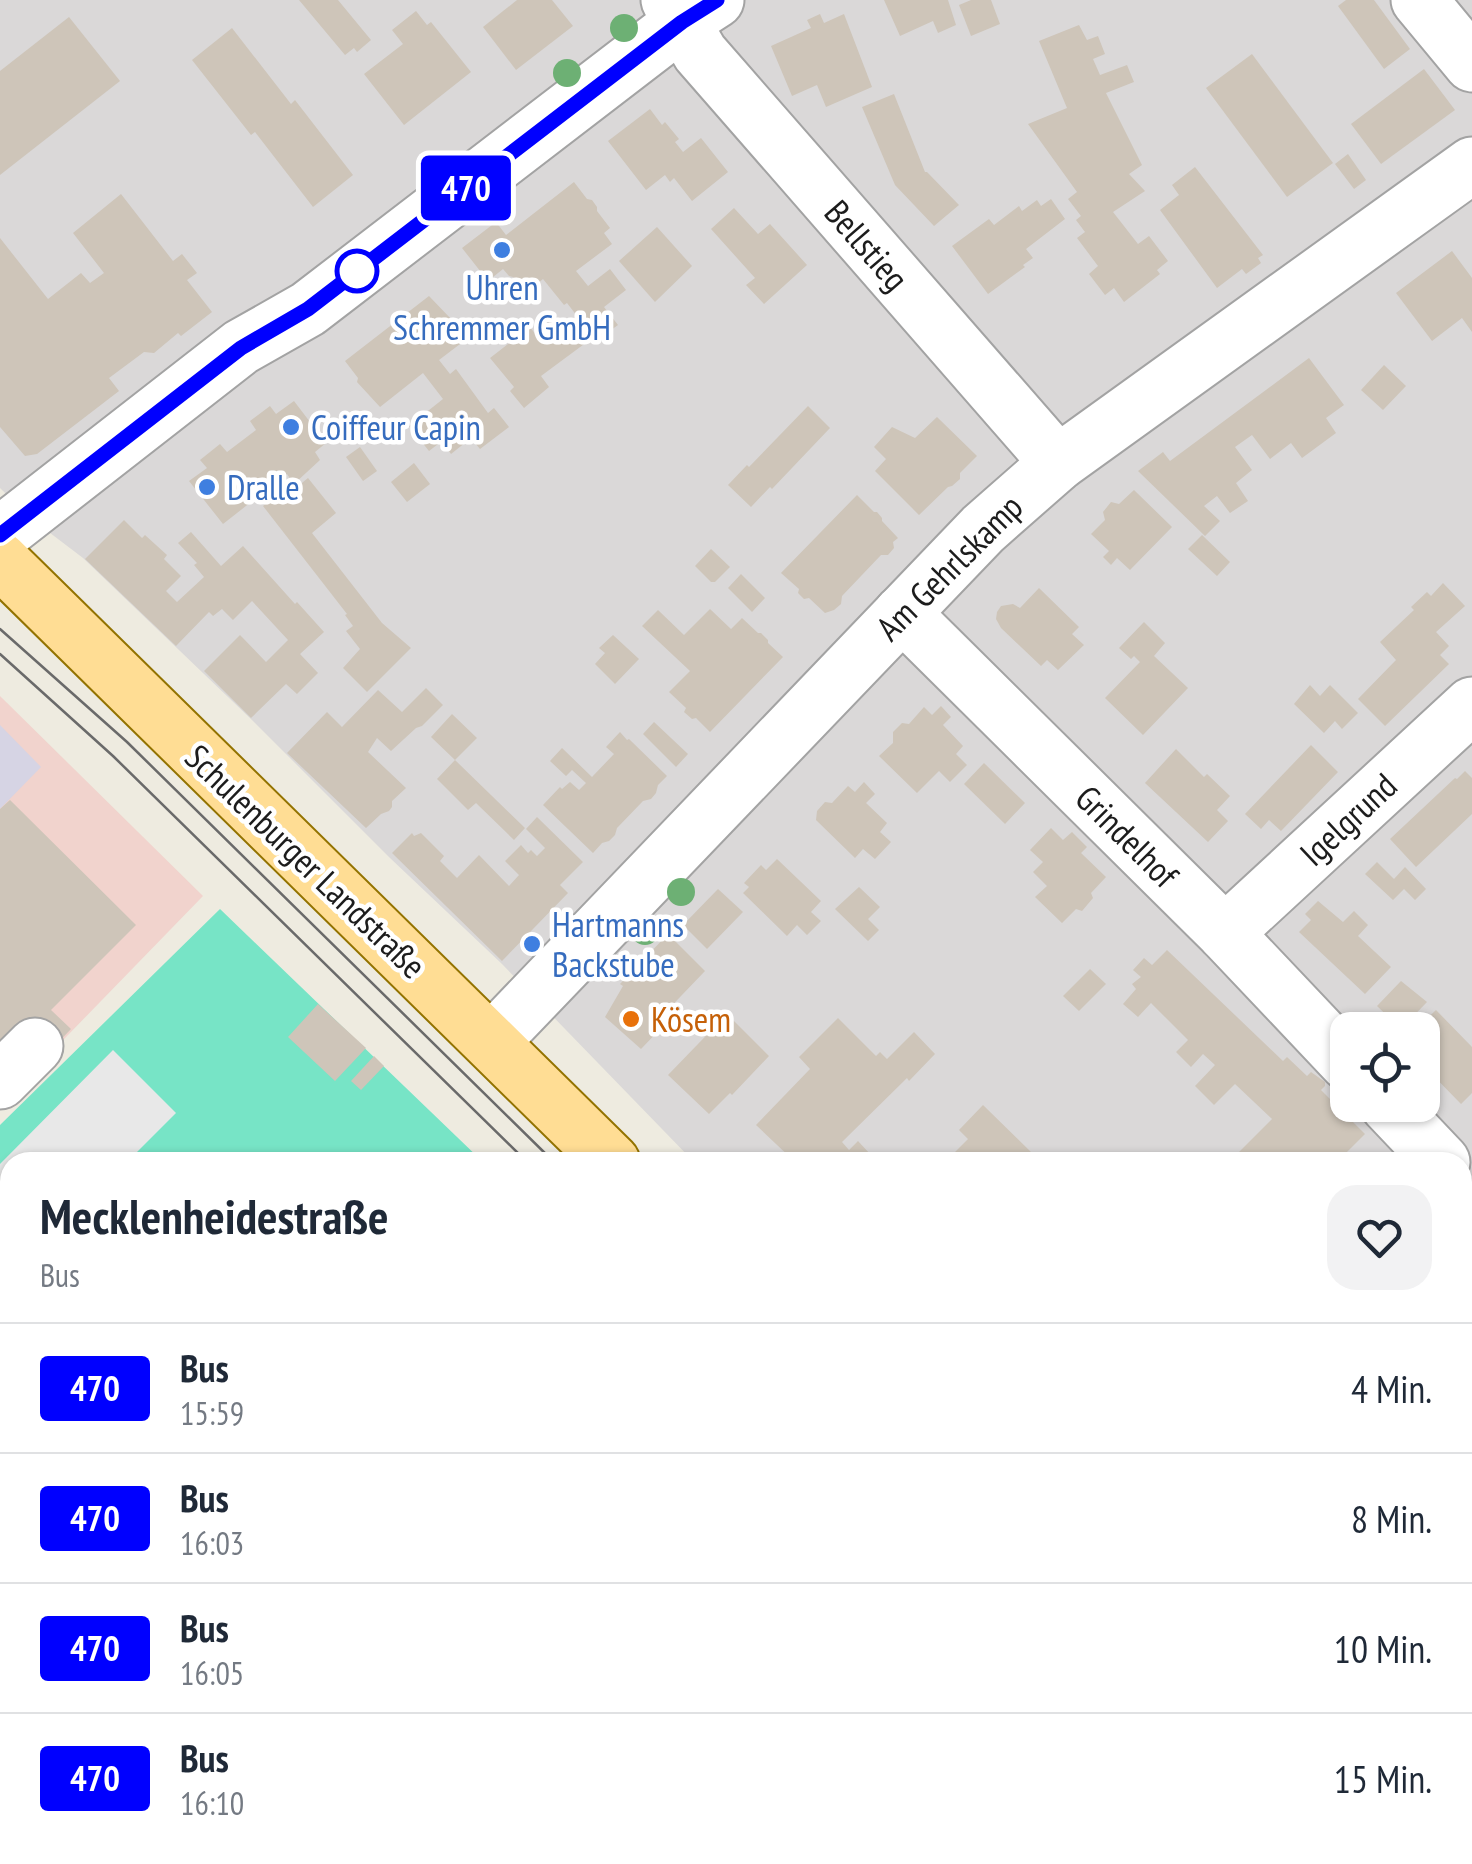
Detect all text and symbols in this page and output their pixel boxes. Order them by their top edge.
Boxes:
line badge: 470 [408,156,524,220]
text: 470 [441,165,491,211]
street label: Bellstieg [815,190,919,300]
marker: Uhren Schremmer GmbH [491,239,513,261]
unlabelled marker [336,250,378,292]
place label: Uhren Schremmer GmbH [393,264,611,350]
place label: Coiffeur Capin [311,404,481,450]
marker: Coiffeur Capin [280,416,302,438]
place label: Dralle [227,464,300,510]
marker: Dralle [196,476,218,498]
street label: Am Gehrlskamp [866,484,1032,650]
street label: Schulenburger Landstraße [176,734,436,988]
street label: Igelgrund [1290,763,1406,875]
street label: Grindelhof [1066,775,1189,898]
place label: Hartmanns Backstube [552,901,684,987]
marker: Hartmanns Backstube [521,933,543,955]
place label: Kösem [651,996,731,1042]
marker: Kösem [620,1008,642,1030]
map controls [1330,1012,1440,1122]
button: locate [1330,1012,1440,1122]
text: Mecklenheidestraße [40,1185,388,1247]
button: heart [1327,1185,1432,1290]
text: Bus [40,1254,80,1296]
text: Bus [180,1343,229,1392]
text: 4 Min. [1351,1364,1432,1413]
text: 470 [70,1365,120,1411]
text: 15:59 [180,1392,244,1434]
text: Bus [180,1473,229,1522]
text: 8 Min. [1351,1494,1432,1543]
text: 470 [70,1495,120,1541]
text: 16:03 [180,1522,244,1564]
text: Bus [180,1603,229,1652]
text: 10 Min. [1334,1624,1432,1673]
text: 470 [70,1625,120,1671]
text: 16:05 [180,1652,244,1694]
text: Bus [180,1733,229,1782]
text: 15 Min. [1334,1754,1432,1803]
text: 470 [70,1755,120,1801]
text: 16:10 [180,1782,244,1824]

